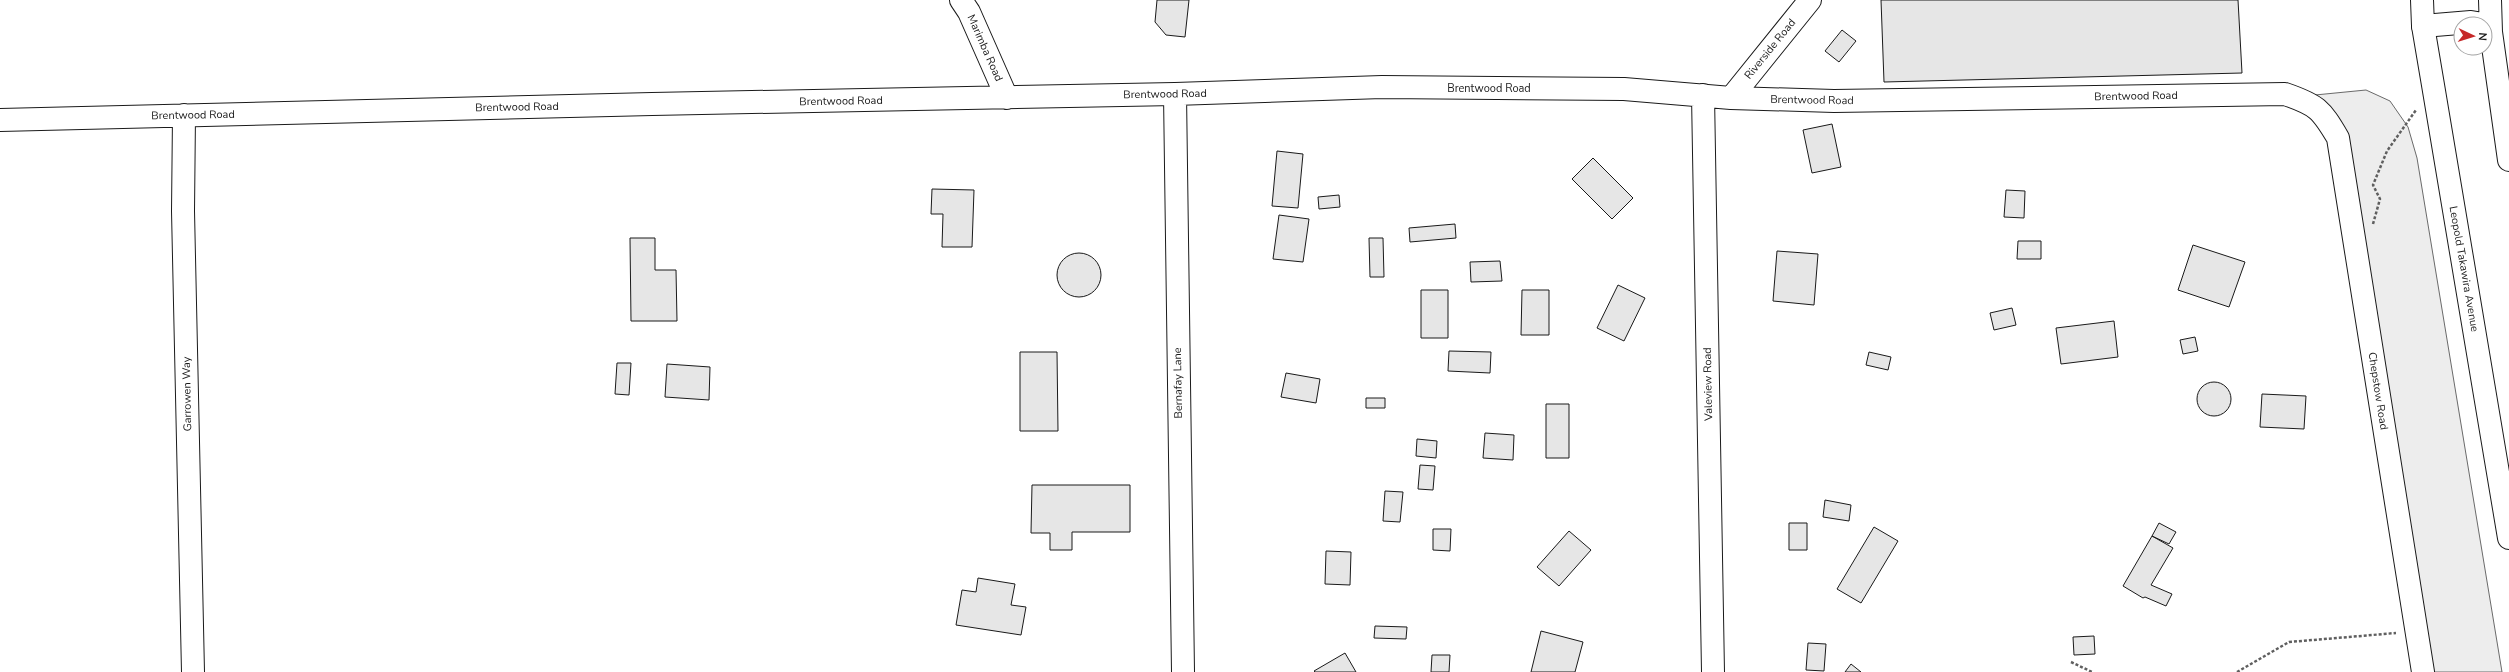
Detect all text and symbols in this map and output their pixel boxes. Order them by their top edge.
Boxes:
street label: Marimba Road [964,12,1006,84]
street label: Riverside Road [1741,16,1799,82]
north arrow [2453,16,2493,56]
text: N [2475,32,2490,41]
street label: Brentwood Road [1447,81,1531,96]
street label: Brentwood Road [1123,86,1207,102]
street label: Brentwood Road [2094,88,2178,104]
street label: Brentwood Road [1770,92,1854,108]
street label: Brentwood Road [799,93,883,109]
street label: Brentwood Road [475,99,559,115]
street label: Brentwood Road [151,107,235,123]
street label: Leopold Takawira Avenue [2446,205,2482,333]
street label: Bernafay Lane [1170,347,1186,419]
street label: Valeview Road [1700,347,1716,422]
street label: Chepstow Road [2364,351,2392,431]
street label: Garrowen Way [179,356,195,431]

